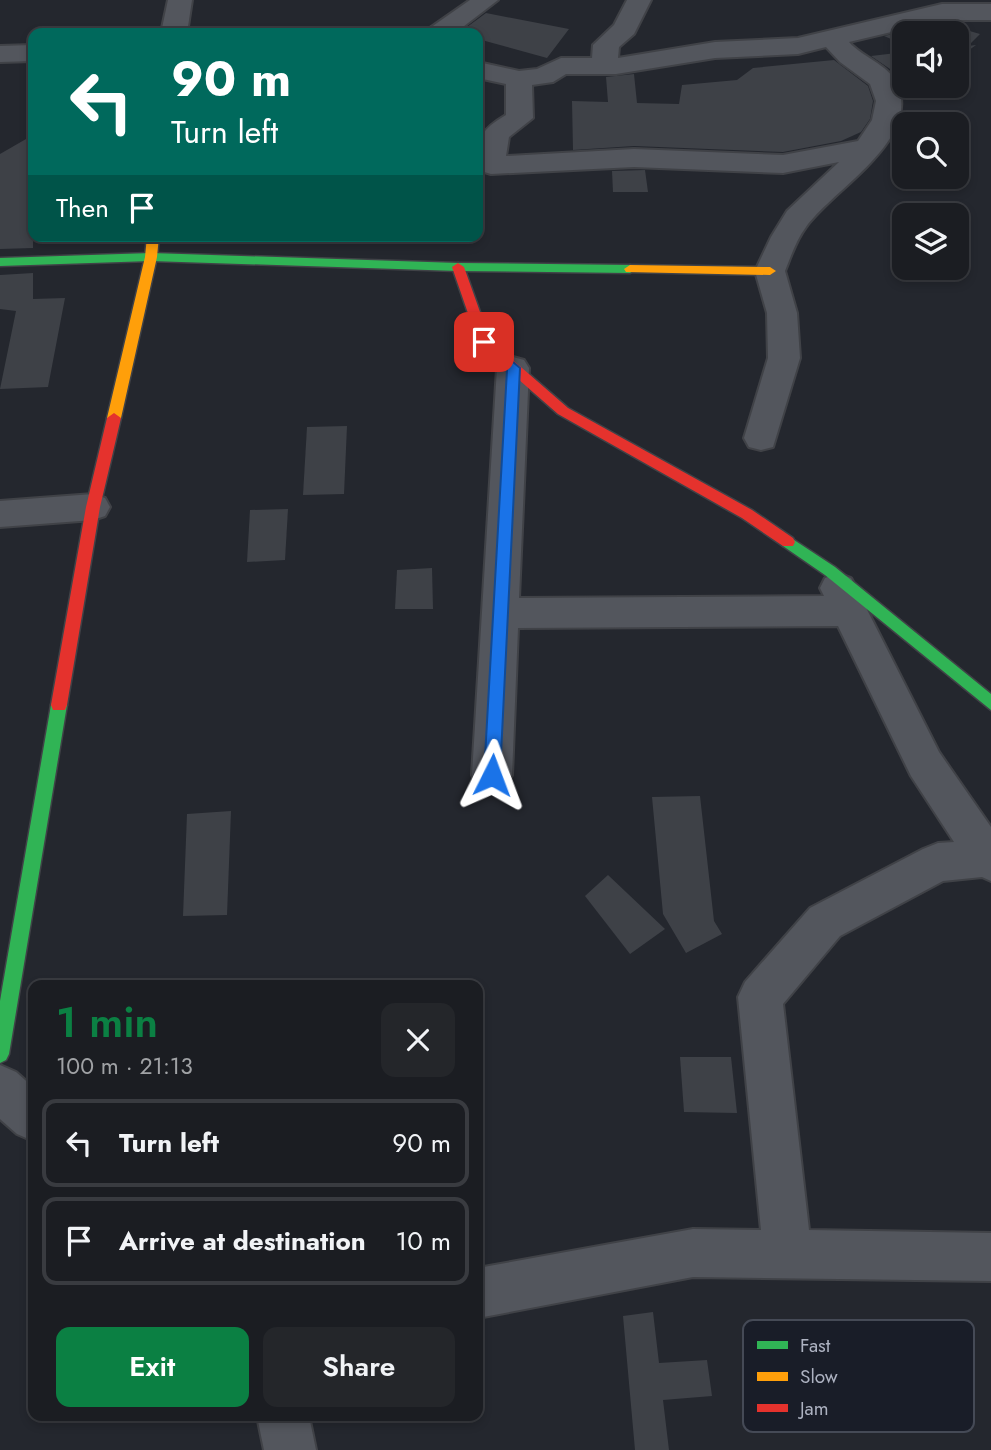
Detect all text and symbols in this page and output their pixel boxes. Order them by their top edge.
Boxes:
map controls [892,21,969,280]
button: sound [892,21,969,98]
text: 90 m [171,44,291,114]
icon: left [56,56,147,147]
text: Turn left [171,109,278,155]
button: search [892,112,969,189]
text: Then [56,189,109,227]
icon: arrive [123,189,161,227]
button: layers [892,203,969,280]
pin [454,312,514,372]
icon: arrive [465,323,503,361]
position arrow [455,738,529,812]
text: 1 min [56,992,158,1053]
button: close [381,1003,455,1077]
text: 100 m · 21:13 [56,1049,193,1083]
icon: left [60,1124,98,1162]
text: Turn left [119,1124,219,1162]
text: 90 m [392,1124,451,1162]
icon: arrive [60,1222,98,1260]
text: Arrive at destination [119,1222,366,1260]
text: 10 m [396,1222,451,1260]
legend [743,1320,974,1432]
button: Exit [56,1327,249,1407]
button: Share [263,1327,455,1407]
text: Fast [800,1332,831,1359]
text: Slow [800,1363,838,1390]
text: Jam [797,1395,829,1422]

